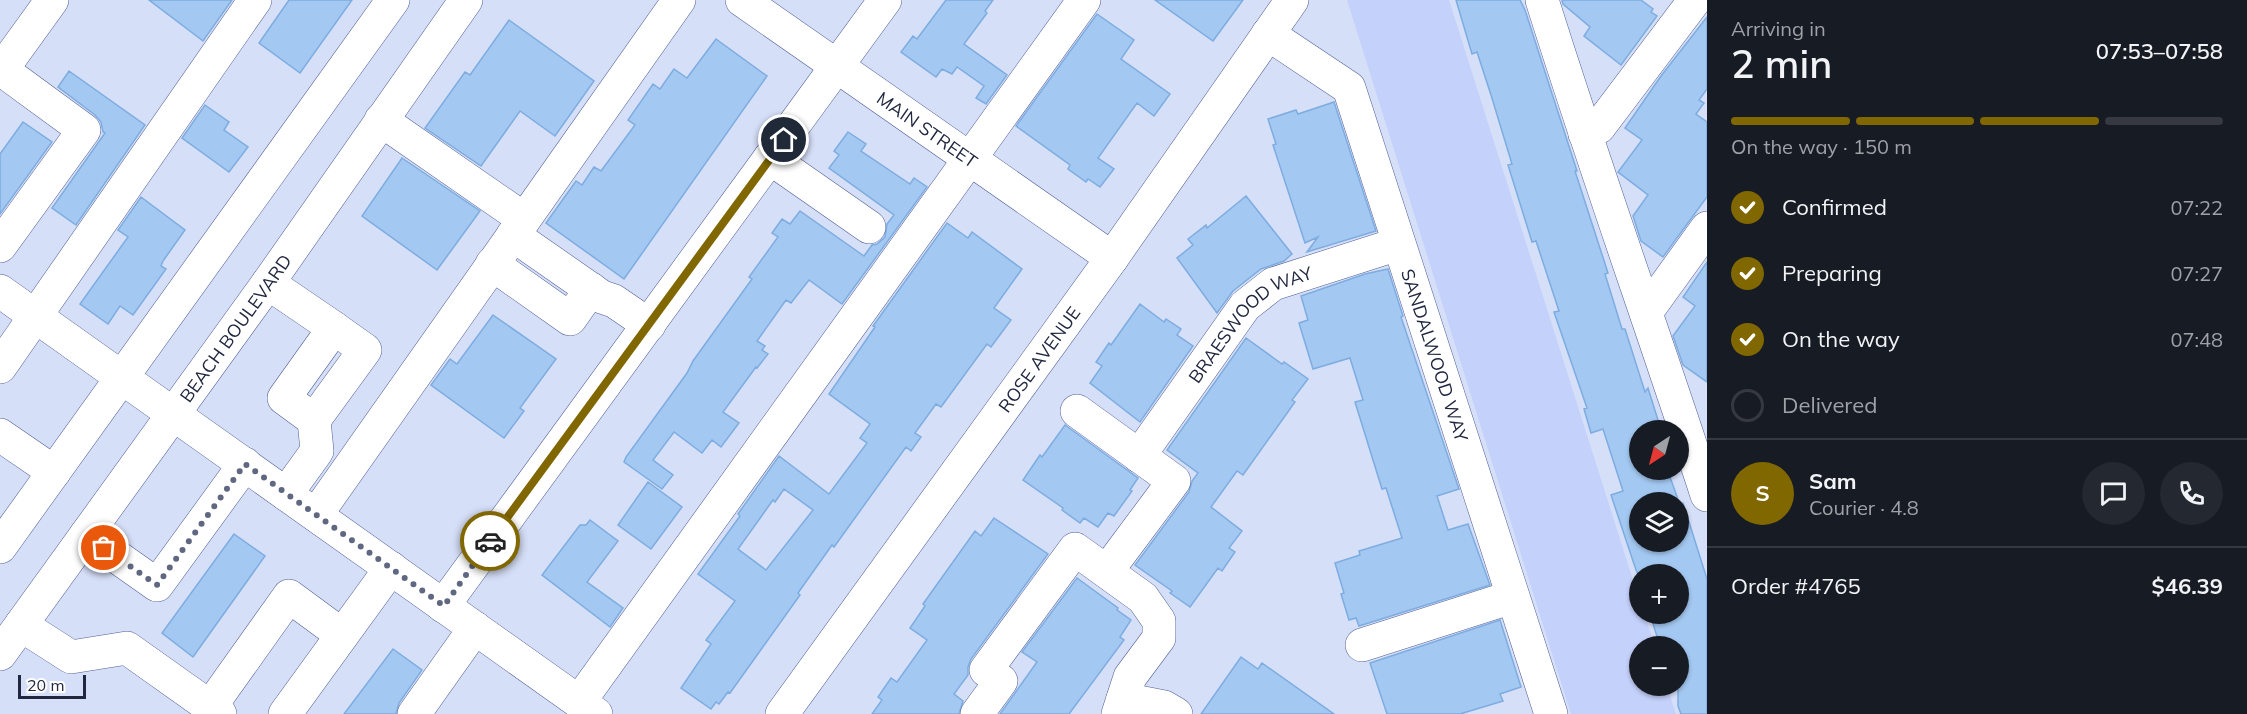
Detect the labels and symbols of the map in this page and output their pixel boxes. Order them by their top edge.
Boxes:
street label: MAIN STREET [873,86,982,172]
pin [758,114,809,165]
street label: BEACH BOULEVARD [174,250,296,407]
street label: BRAESWOOD WAY [1183,260,1316,387]
street label: SANDALWOOD WAY [1397,266,1474,445]
street label: ROSE AVENUE [993,302,1085,417]
north arrow [1629,420,1689,480]
courier [460,511,520,571]
pin [78,522,129,573]
scale bar [18,672,86,700]

